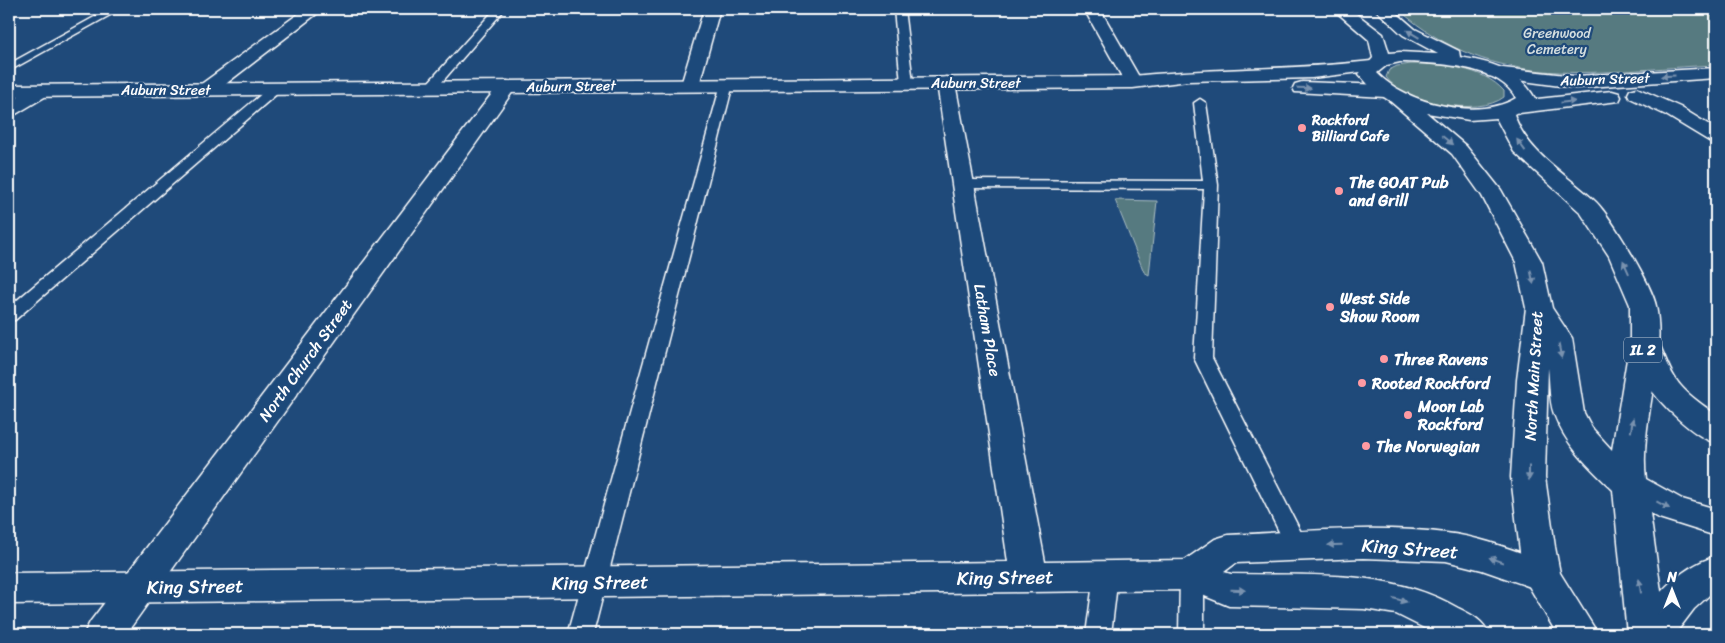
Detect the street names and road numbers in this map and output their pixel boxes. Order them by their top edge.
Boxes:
street label: Auburn Street [1559,65,1652,94]
street label: Auburn Street [930,71,1022,96]
street label: Auburn Street [525,73,617,100]
street label: Auburn Street [120,78,212,103]
street label: Latham Place [965,281,1010,379]
street label: North Church Street [251,293,360,428]
street label: North Main Street [1516,310,1551,442]
road number: IL 2 [1624,338,1662,362]
street label: King Street [1361,529,1459,568]
street label: King Street [956,560,1054,595]
street label: King Street [551,565,649,600]
street label: King Street [146,569,244,604]

